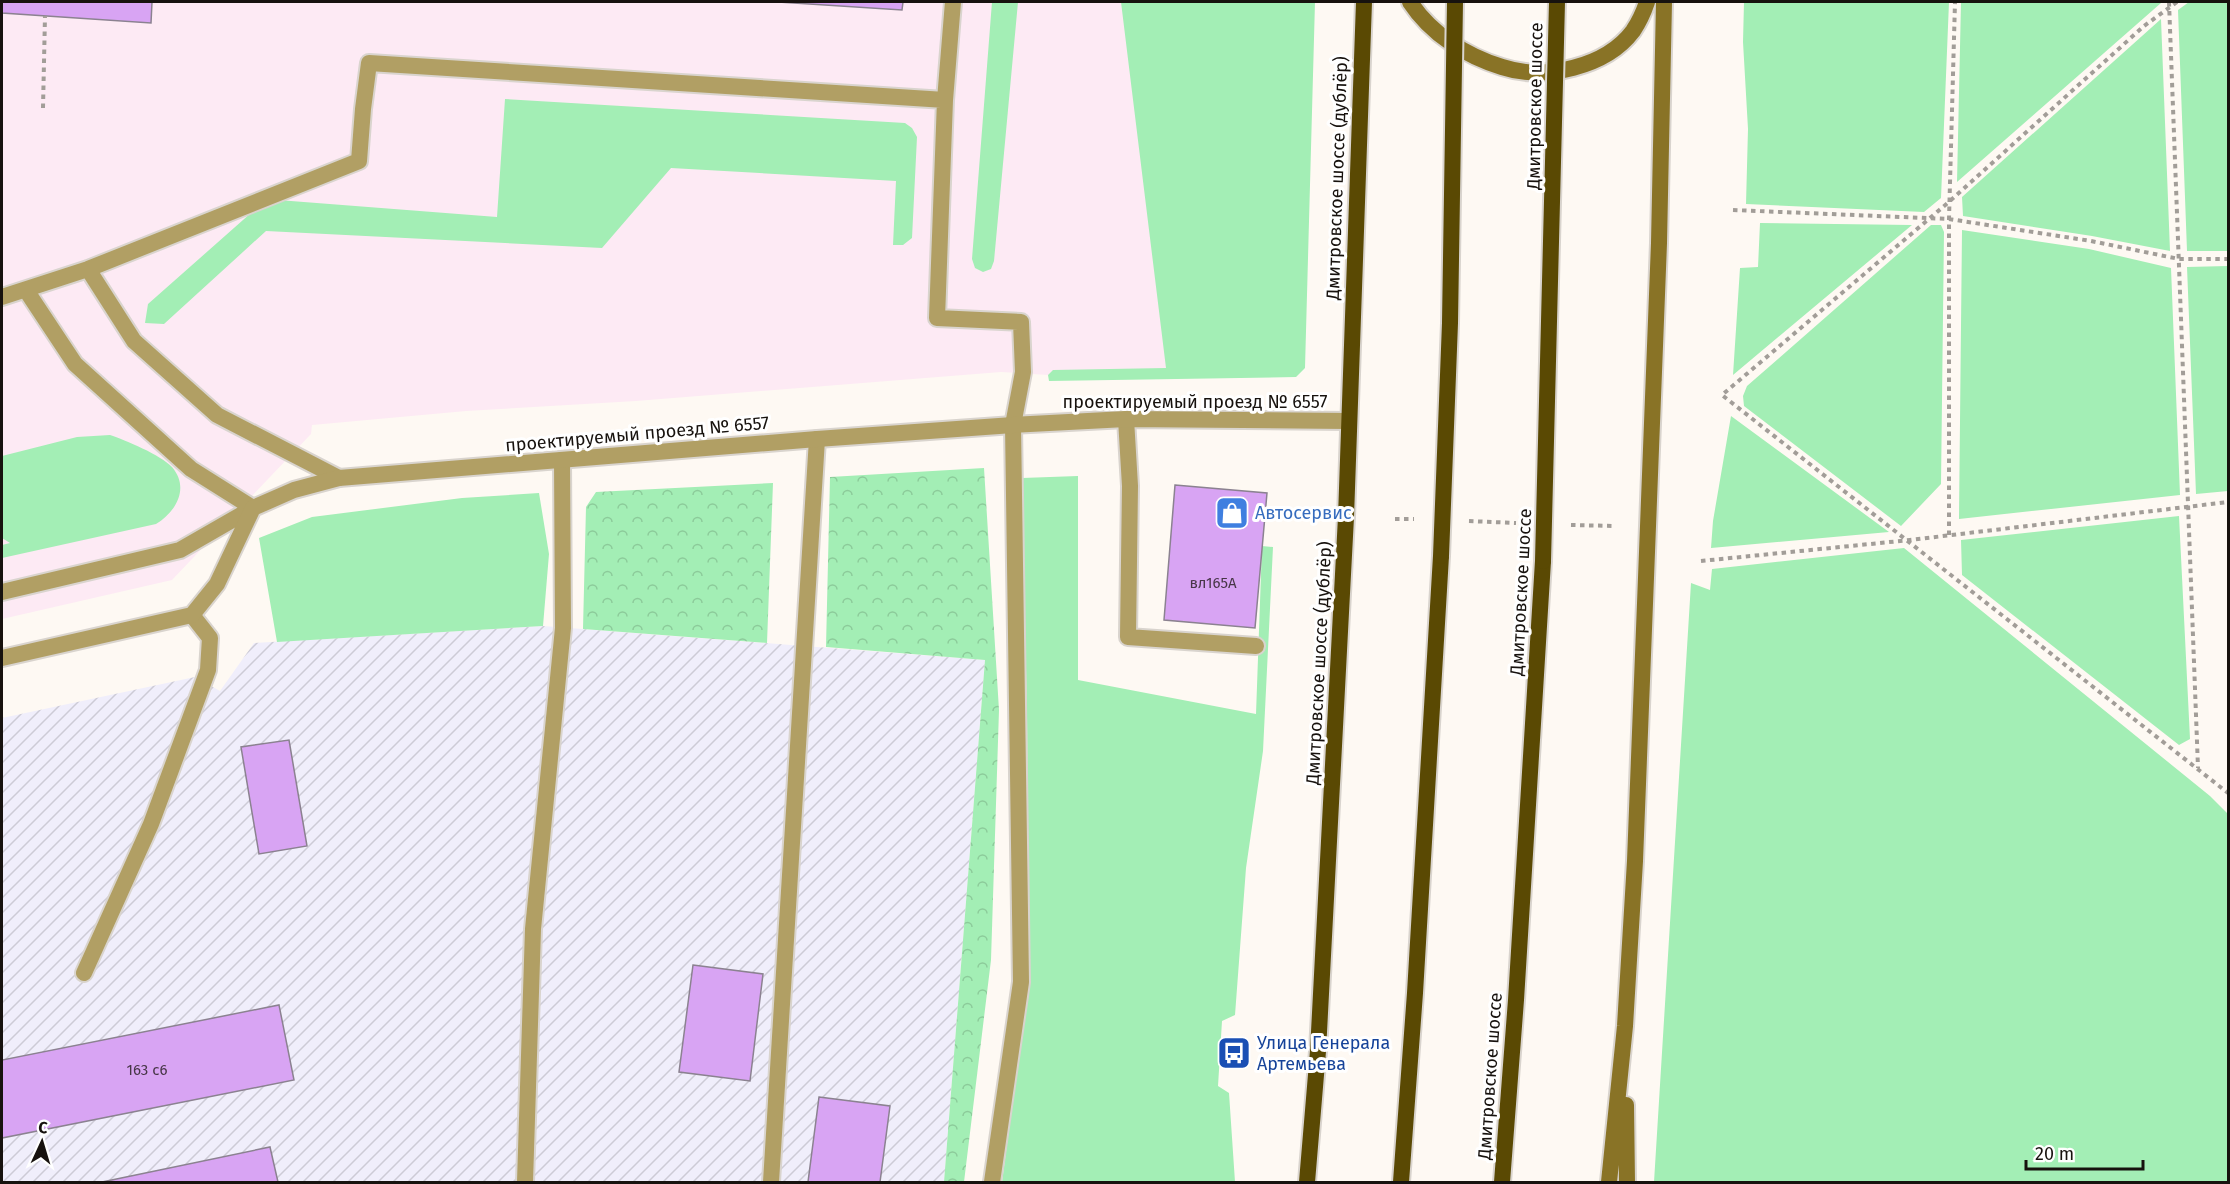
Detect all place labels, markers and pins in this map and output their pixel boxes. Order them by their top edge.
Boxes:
shop icon: Автосервис [1214,495,1250,531]
place label: Автосервис [1255,502,1352,524]
place label: Улица Генерала Артемьева [1257,1032,1390,1075]
bus stop icon: Улица Генерала Артемьева [1216,1035,1252,1071]

